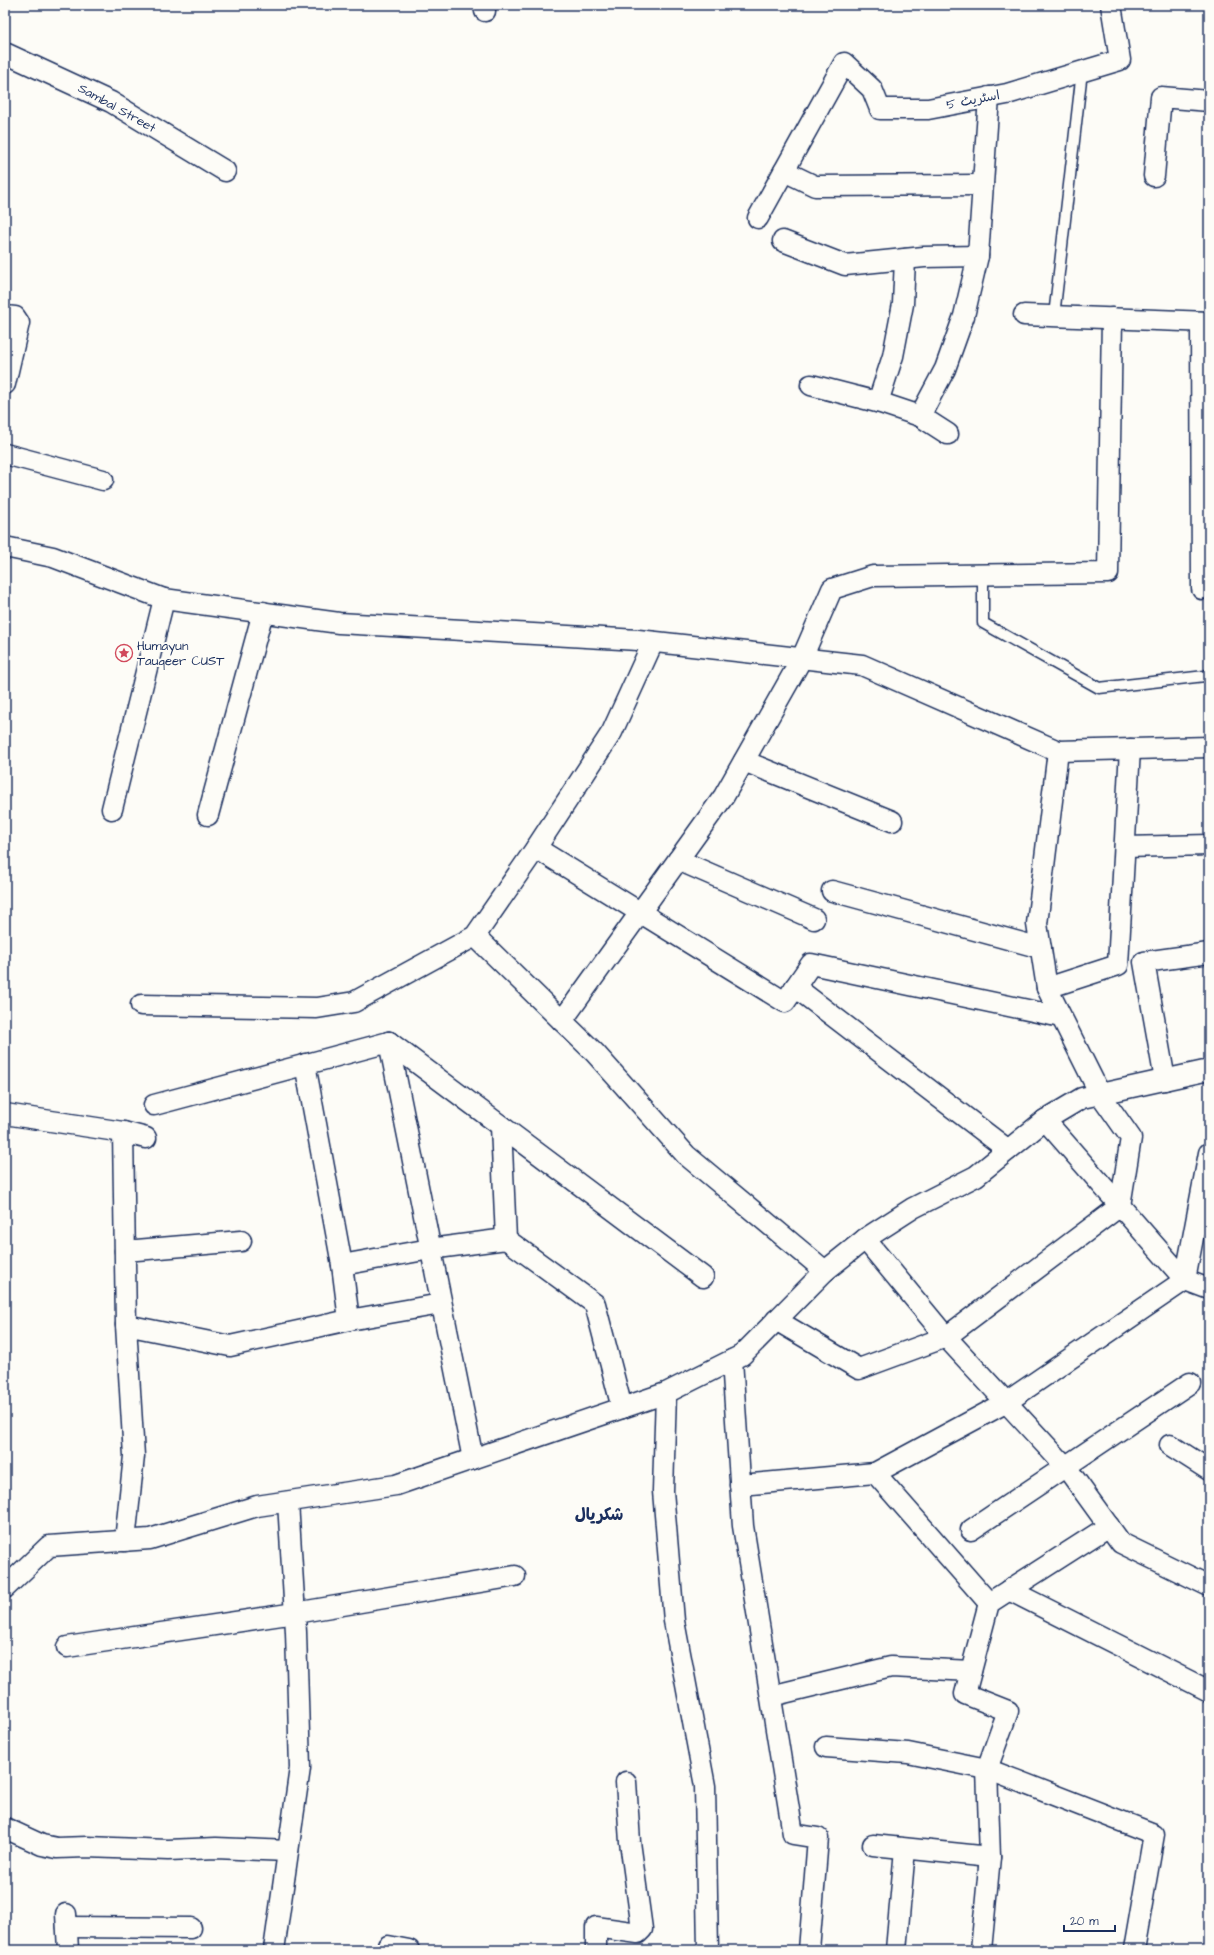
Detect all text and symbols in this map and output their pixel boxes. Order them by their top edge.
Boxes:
street label: Sambal Street [75,79,160,137]
street label: اسٹریٹ 5 [945,86,1001,114]
place label: Humayun Tauqeer CUST [137,637,225,670]
place icon: Humayun Tauqeer CUST [114,643,134,663]
district label: شکریال [575,1503,623,1527]
scale bar [1064,1907,1115,1933]
text: 20 m [1070,1913,1099,1930]

